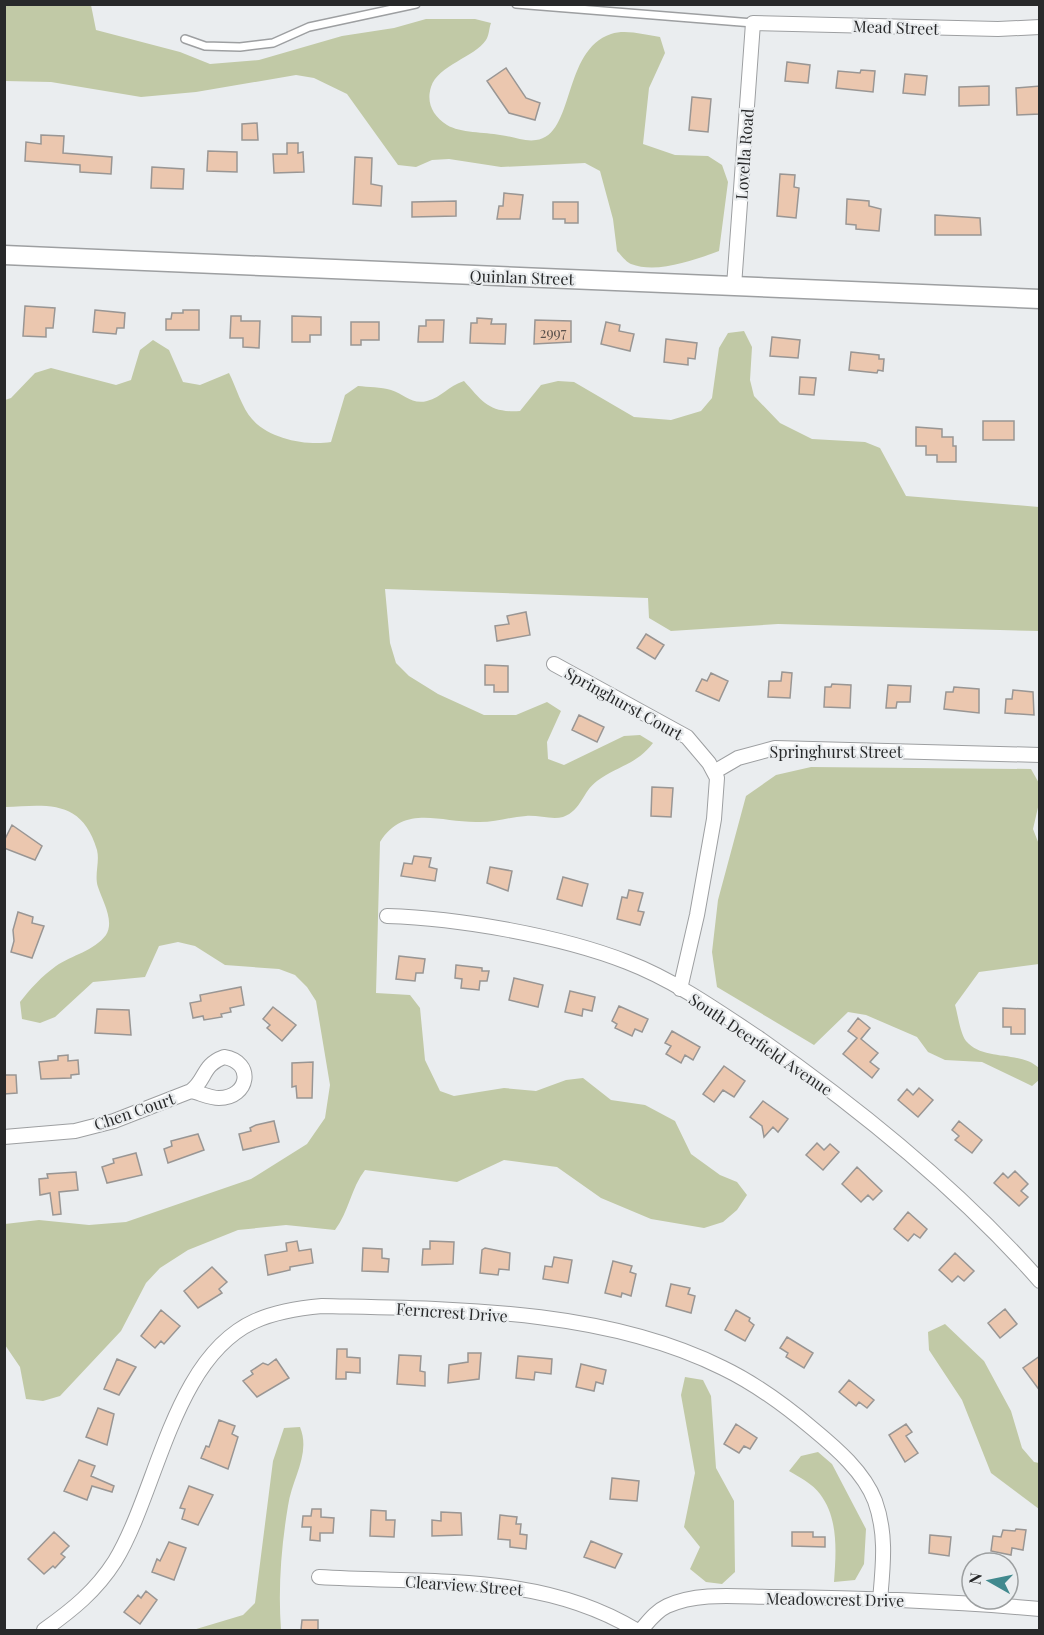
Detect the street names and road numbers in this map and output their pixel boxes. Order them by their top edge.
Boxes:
street label: Mead Street [853,15,940,39]
street label: Lovella Road [730,108,758,200]
street label: Quinlan Street [469,265,575,289]
street label: Springhurst Court [561,662,687,744]
street label: Springhurst Street [770,741,903,762]
street label: South Deerfield Avenue [685,988,837,1100]
street label: Chen Court [91,1087,177,1135]
street label: Ferncrest Drive [395,1298,509,1326]
street label: Clearview Street [404,1570,524,1600]
street label: Meadowcrest Drive [766,1587,904,1611]

